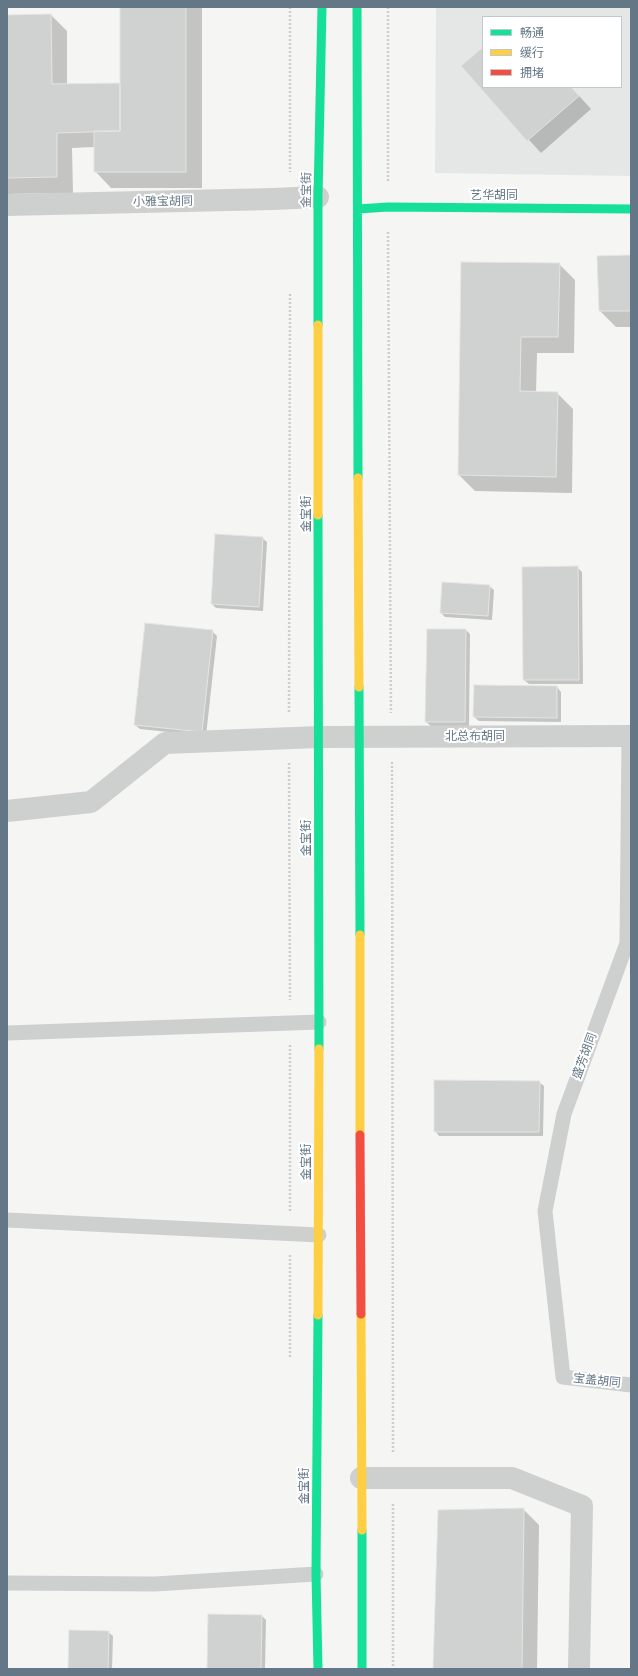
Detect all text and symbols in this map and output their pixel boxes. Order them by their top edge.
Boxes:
legend [482,16,622,88]
text: 畅通 [520,25,544,41]
text: 缓行 [520,45,544,61]
text: 拥堵 [520,65,544,81]
street label: 金宝街 [299,172,315,208]
street label: 艺华胡同 [470,189,518,203]
street label: 小雅宝胡同 [133,194,193,210]
street label: 金宝街 [300,496,314,532]
street label: 北总布胡同 [445,730,505,744]
street label: 金宝街 [300,820,314,856]
street label: 盛芳胡同 [570,1031,600,1081]
street label: 金宝街 [300,1144,314,1180]
street label: 宝盖胡同 [572,1371,622,1391]
street label: 金宝街 [298,1468,312,1504]

